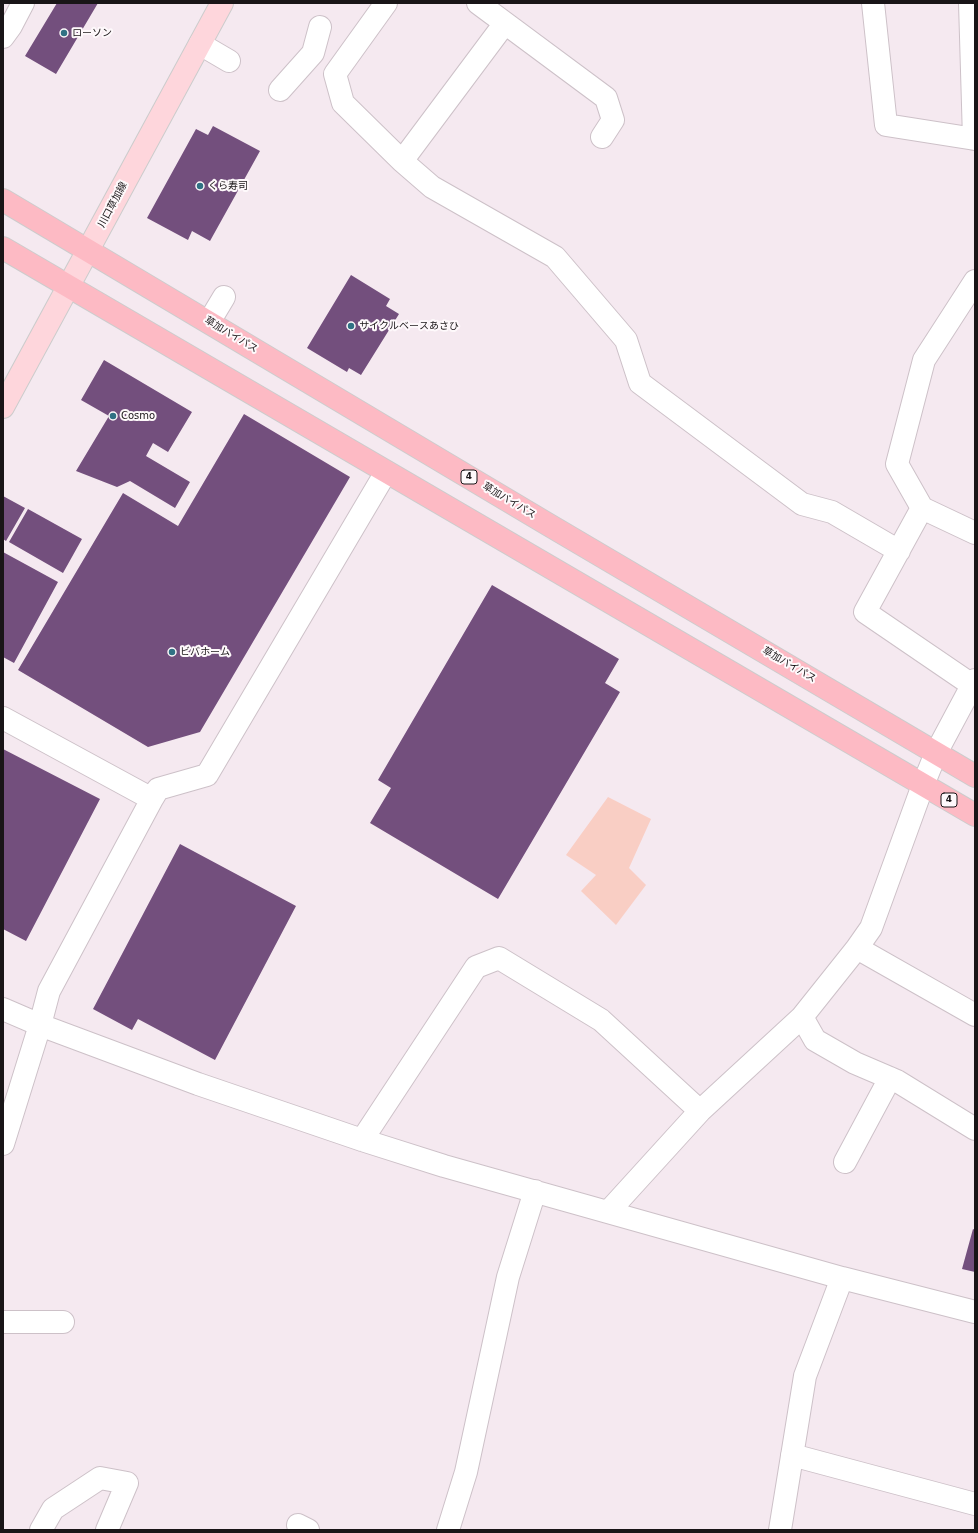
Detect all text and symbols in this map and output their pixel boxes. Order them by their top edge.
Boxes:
place label: ローソン [72,27,112,39]
marker: ローソン [59,28,69,38]
street label: 川口草加線 [96,180,130,230]
place label: くら寿司 [208,180,248,192]
marker: くら寿司 [195,181,205,191]
street label: 草加バイパス [202,314,260,356]
place label: サイクルベースあさひ [359,320,459,332]
marker: サイクルベースあさひ [346,321,356,331]
place label: Cosmo [121,410,155,422]
marker: Cosmo [108,411,118,421]
road number: 4 [461,470,477,484]
street label: 草加バイパス [480,480,538,522]
street label: 草加バイパス [760,645,818,685]
place label: ビバホーム [180,646,230,658]
marker: ビバホーム [167,647,177,657]
road number: 4 [941,793,957,807]

